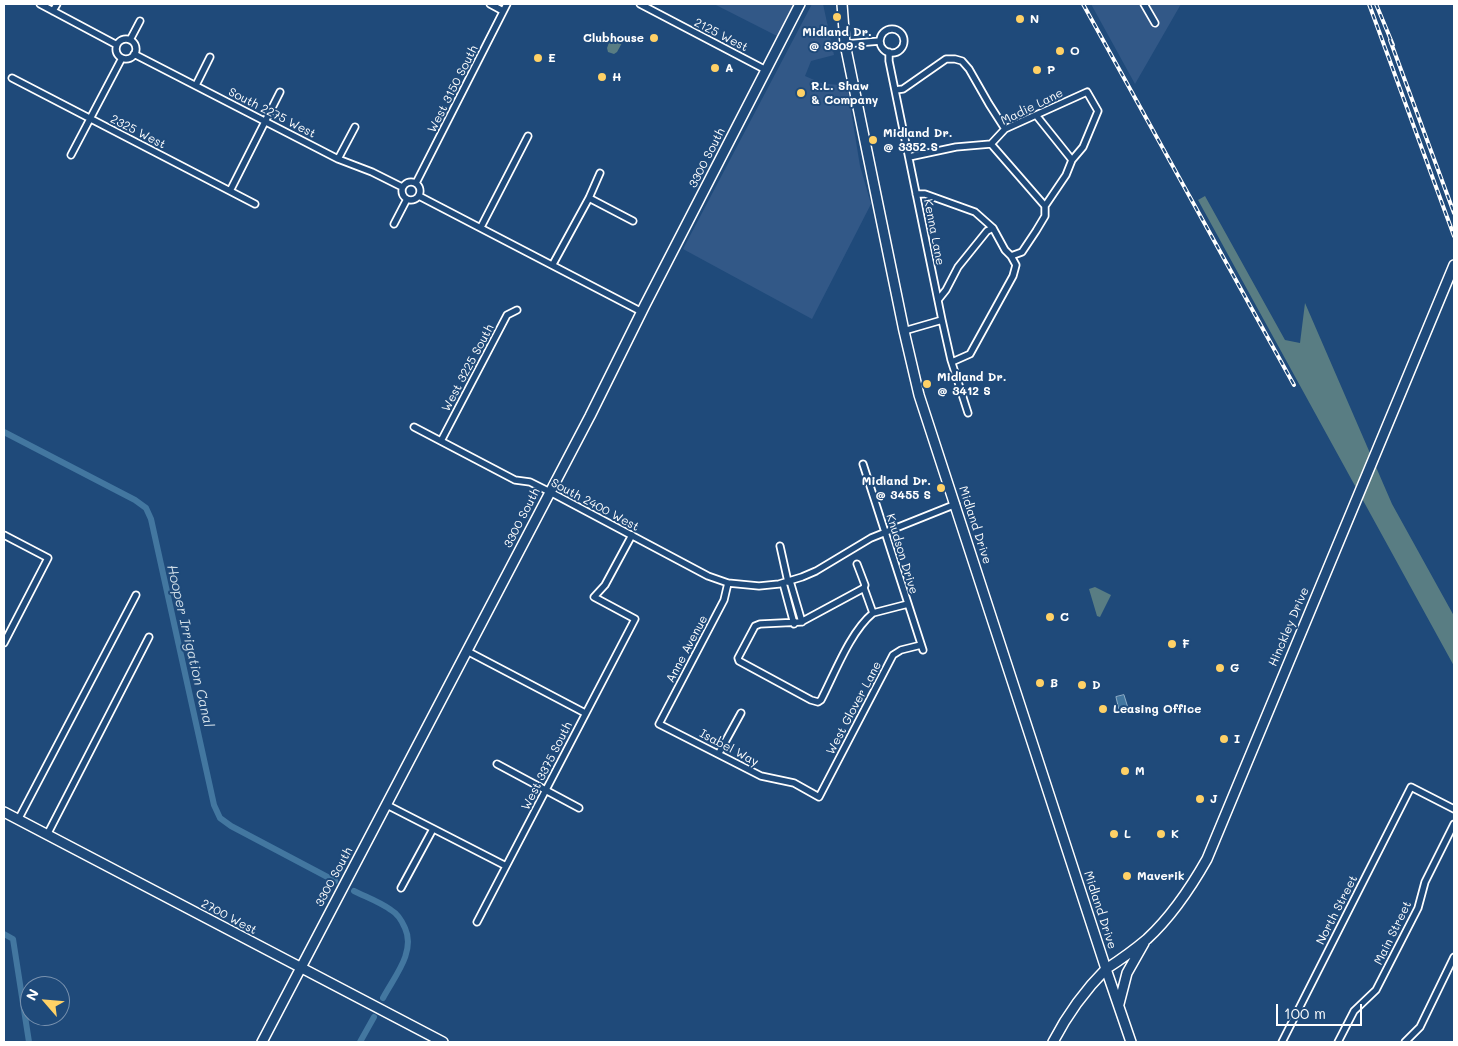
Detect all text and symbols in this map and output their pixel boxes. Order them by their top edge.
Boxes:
marker: Midland Dr. @ 3309 S [831,11,843,23]
place label: N [1030,12,1039,26]
marker: N [1014,13,1026,25]
street label: 2125 West [692,15,750,55]
place label: Midland Dr. @ 3309 S [802,25,872,53]
place label: Clubhouse [583,31,644,45]
marker: Clubhouse [648,32,660,44]
street label: West 3150 South [425,43,481,135]
place label: O [1070,44,1080,58]
marker: O [1054,45,1066,57]
place label: E [548,51,556,65]
marker: E [532,52,544,64]
place label: A [725,61,733,75]
marker: A [709,62,721,74]
place label: P [1047,63,1055,77]
marker: P [1031,64,1043,76]
place label: H [612,70,622,84]
marker: H [596,71,608,83]
place label: R.L. Shaw & Company [811,79,878,107]
street label: South 2275 West [226,85,318,141]
street label: Madie Lane [999,86,1065,128]
marker: R.L. Shaw & Company [795,87,807,99]
street label: 2325 West [108,112,168,152]
street label: 3300 South [686,126,728,190]
place label: Midland Dr. @ 3352 S [883,126,952,154]
marker: Midland Dr. @ 3352 S [867,134,879,146]
street label: Kenna Lane [921,198,947,266]
street label: West 3225 South [439,322,497,414]
place label: Midland Dr. @ 3412 S [937,370,1006,398]
marker: Midland Dr. @ 3412 S [921,378,933,390]
place label: Midland Dr. @ 3455 S [862,474,931,502]
street label: South 2400 West [548,476,642,534]
marker: Midland Dr. @ 3455 S [935,482,947,494]
street label: Midland Drive [956,484,994,566]
street label: 3300 South [501,486,543,550]
street label: Knudson Drive [883,512,921,596]
water label: Hooper Irrigation Canal [163,563,217,729]
street label: Hinckley Drive [1266,585,1312,669]
place label: C [1060,610,1069,624]
marker: C [1044,611,1056,623]
street label: Anne Avenue [663,613,711,685]
place label: F [1182,637,1190,651]
marker: F [1166,638,1178,650]
street label: West Glover Lane [823,659,885,757]
place label: G [1230,661,1239,675]
marker: G [1214,662,1226,674]
place label: B [1050,676,1058,690]
marker: B [1034,677,1046,689]
place label: D [1092,678,1101,692]
marker: D [1076,679,1088,691]
place label: Leasing Office [1113,702,1201,716]
marker: Leasing Office [1097,703,1109,715]
street label: West 3375 South [519,720,575,812]
street label: Isabel Way [697,726,761,770]
place label: I [1234,732,1240,746]
marker: I [1218,733,1230,745]
place label: M [1135,764,1145,778]
marker: M [1119,765,1131,777]
place label: J [1210,792,1218,806]
marker: J [1194,793,1206,805]
place label: L [1124,827,1131,841]
place label: K [1171,827,1179,841]
marker: L [1108,828,1120,840]
marker: K [1155,828,1167,840]
street label: 3300 South [312,845,356,909]
street label: Midland Drive [1081,869,1119,951]
place label: Maverik [1137,869,1185,883]
marker: Maverik [1121,870,1133,882]
street label: North Street [1313,873,1361,947]
street label: 2700 West [199,896,259,938]
street label: Main Street [1371,899,1415,967]
north arrow [20,976,70,1026]
text: N [21,985,43,1003]
scale bar [1278,994,1364,1026]
text: 100 m [1284,1003,1326,1023]

